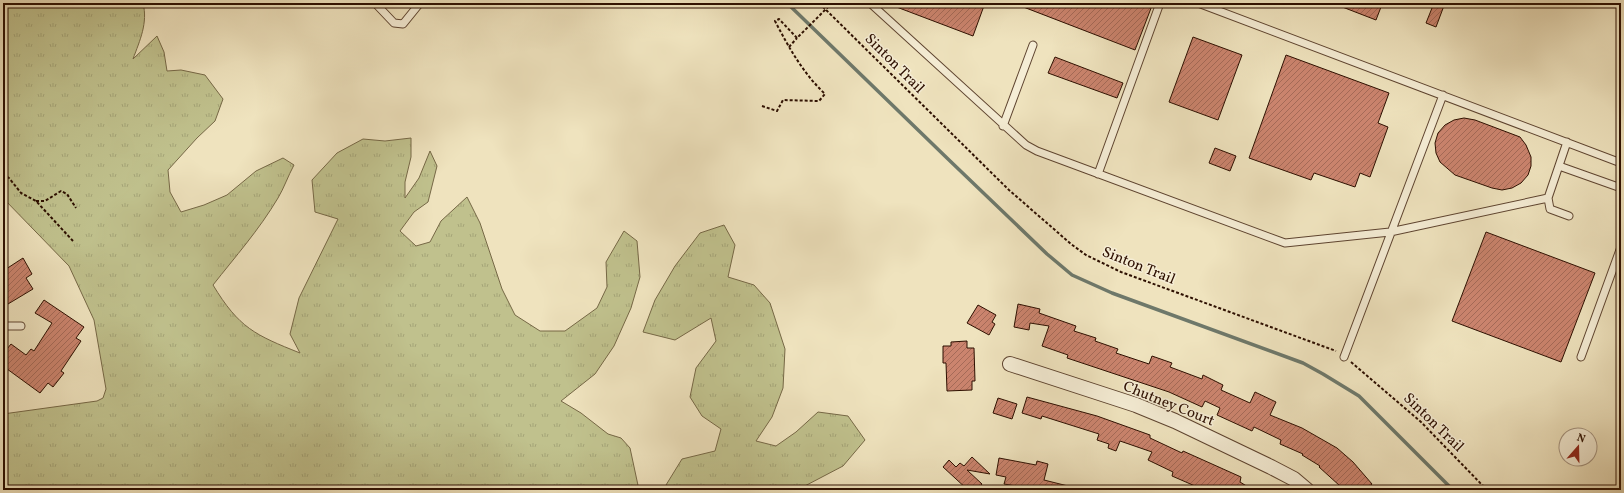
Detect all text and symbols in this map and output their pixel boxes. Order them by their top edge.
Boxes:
street label: Sinton Trail [859,29,929,99]
street label: Sinton Trail [1099,242,1178,291]
street label: Chutney Court [1120,377,1217,432]
street label: Sinton Trail [1398,389,1468,457]
north arrow [1558,427,1598,467]
text: N [1575,431,1587,447]

